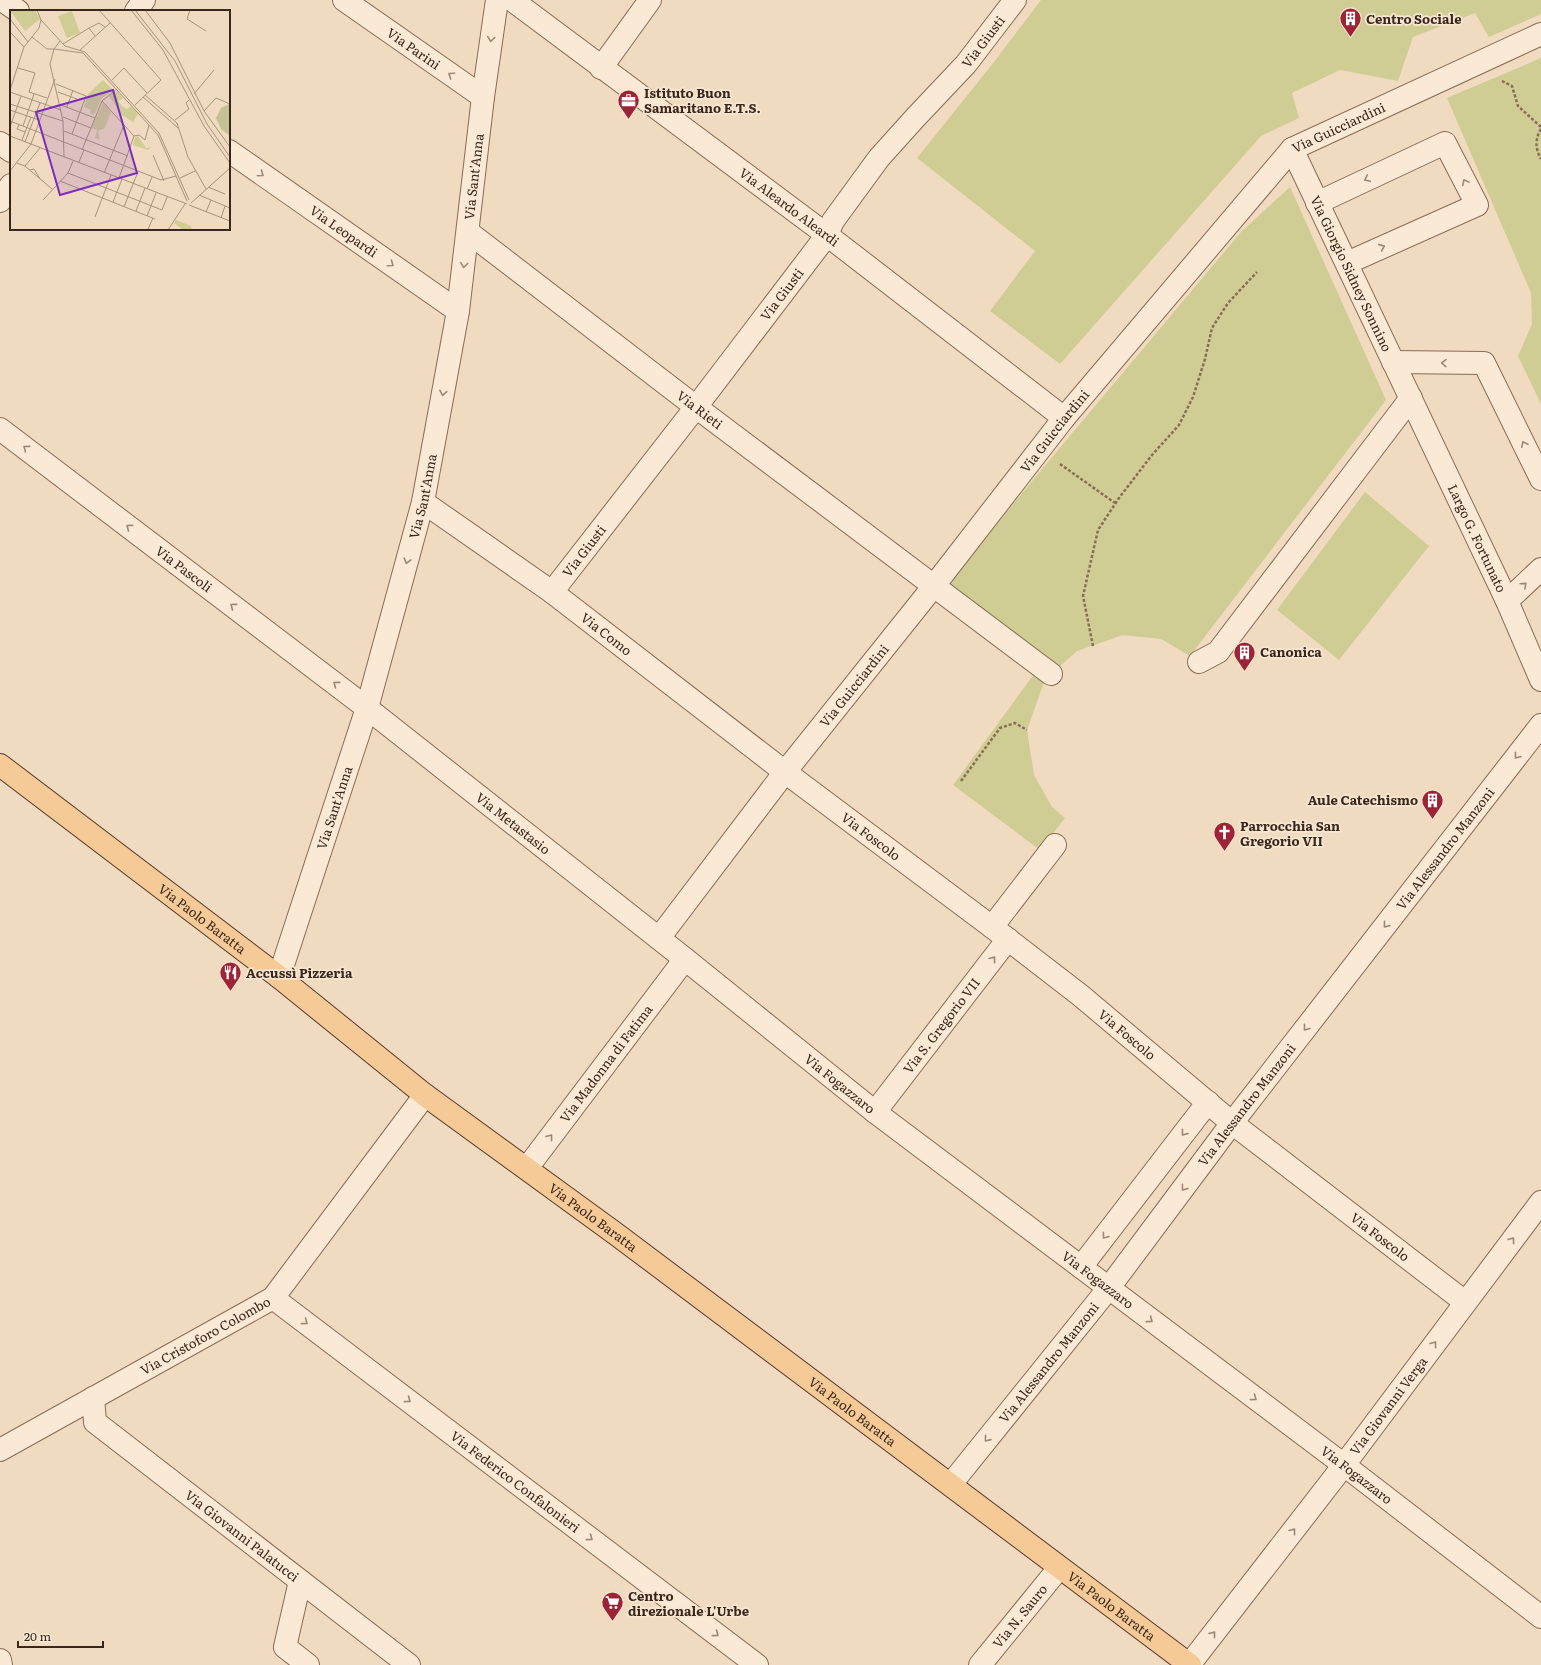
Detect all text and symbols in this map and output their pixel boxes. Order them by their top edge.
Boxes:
building icon: Centro Sociale [1337,6,1363,39]
place label: Centro Sociale [1366,9,1462,28]
inset map [10,10,230,230]
street label: Via Giusti [957,11,1009,71]
street label: Via Parini [383,23,445,74]
one-way arrow [487,36,496,42]
one-way arrow [448,72,455,80]
place label: Istituto Buon Samaritano E.T.S. [644,83,761,117]
office icon: Istituto Buon Samaritano E.T.S. [615,87,641,120]
street label: Via Guicciardini [1288,97,1389,157]
street label: Via Sant'Anna [459,132,488,221]
street label: Via Aleardo Aleardi [736,163,844,251]
one-way arrow [257,169,264,177]
one-way arrow [1364,174,1372,182]
one-way arrow [1463,179,1470,186]
street label: Via Giorgio Sidney Sonnino [1306,192,1397,355]
street label: Via Leopardi [306,200,382,262]
one-way arrow [1379,244,1386,252]
one-way arrow [386,259,393,266]
one-way arrow [460,262,469,268]
street label: Via Giusti [755,263,808,324]
one-way arrow [1441,359,1447,367]
street label: Via Guicciardini [1015,385,1094,476]
street label: Via Rieti [673,386,728,433]
one-way arrow [439,390,448,396]
one-way arrow [1521,441,1529,448]
one-way arrow [23,446,30,453]
street label: Via Sant'Anna [403,452,441,541]
street label: Largo G. Fortunato [1444,481,1512,596]
street label: Via Giusti [557,520,610,581]
one-way arrow [127,525,134,532]
street label: Via Pascoli [152,541,217,597]
one-way arrow [403,557,412,564]
one-way arrow [1519,582,1527,590]
one-way arrow [230,603,237,610]
street label: Via Como [577,608,637,660]
street label: Via Guicciardini [815,639,893,731]
building icon: Canonica [1231,639,1257,672]
place label: Canonica [1260,642,1322,661]
one-way arrow [334,682,341,689]
one-way arrow [1515,752,1522,759]
street label: Via Sant'Anna [311,764,356,852]
street label: Via Alessandro Manzoni [1391,783,1499,913]
street label: Via Metastasio [472,787,555,859]
building icon: Aule Catechismo [1420,787,1446,820]
place label: Aule Catechismo [1308,790,1418,809]
street label: Via Foscolo [837,807,905,865]
place label: Parrocchia San Gregorio VII [1240,816,1340,850]
church icon: Parrocchia San Gregorio VII [1212,820,1238,853]
street label: Via Paolo Baratta [155,879,250,958]
one-way arrow [1384,921,1391,928]
one-way arrow [988,956,995,963]
restaurant icon: Accussì Pizzeria [217,960,243,993]
place label: Accussì Pizzeria [246,963,353,982]
street label: Via S. Gregorio VII [898,973,984,1077]
street label: Via Madonna di Fatima [555,1000,656,1126]
street label: Via Foscolo [1094,1004,1160,1064]
one-way arrow [1303,1024,1311,1031]
street label: Via Alessandro Manzoni [1193,1039,1300,1170]
street label: Via Fogazzaro [801,1049,880,1118]
one-way arrow [1182,1129,1189,1136]
one-way arrow [546,1135,553,1142]
street label: Via Paolo Baratta [545,1178,642,1256]
one-way arrow [1181,1183,1188,1190]
street label: Via Foscolo [1347,1208,1414,1265]
one-way arrow [1103,1232,1110,1239]
one-way arrow [1507,1238,1514,1245]
street label: Via Fogazzaro [1058,1246,1138,1313]
street label: Via Cristoforo Colombo [137,1291,274,1379]
street label: Via Alessandro Manzoni [994,1297,1103,1427]
one-way arrow [1146,1316,1153,1323]
one-way arrow [300,1317,307,1324]
one-way arrow [1429,1342,1436,1349]
street label: Via Giovanni Verga [1345,1352,1431,1459]
street label: Via Paolo Baratta [805,1372,901,1450]
one-way arrow [1250,1393,1257,1400]
one-way arrow [404,1395,411,1402]
street label: Via Federico Confalonieri [447,1426,585,1537]
one-way arrow [985,1434,992,1442]
street label: Via Fogazzaro [1317,1441,1397,1508]
street label: Via Giovanni Palatucci [181,1485,304,1586]
one-way arrow [1288,1528,1295,1535]
one-way arrow [585,1533,592,1540]
street label: Via Paolo Baratta [1064,1566,1160,1645]
street label: Via N. Sauro [988,1580,1051,1652]
place label: Centro direzionale L'Urbe [628,1586,749,1620]
supermarket icon: Centro direzionale L'Urbe [599,1590,625,1623]
scale bar [18,1623,103,1649]
text: 20 m [24,1627,51,1645]
one-way arrow [711,1629,718,1636]
one-way arrow [1208,1631,1215,1638]

